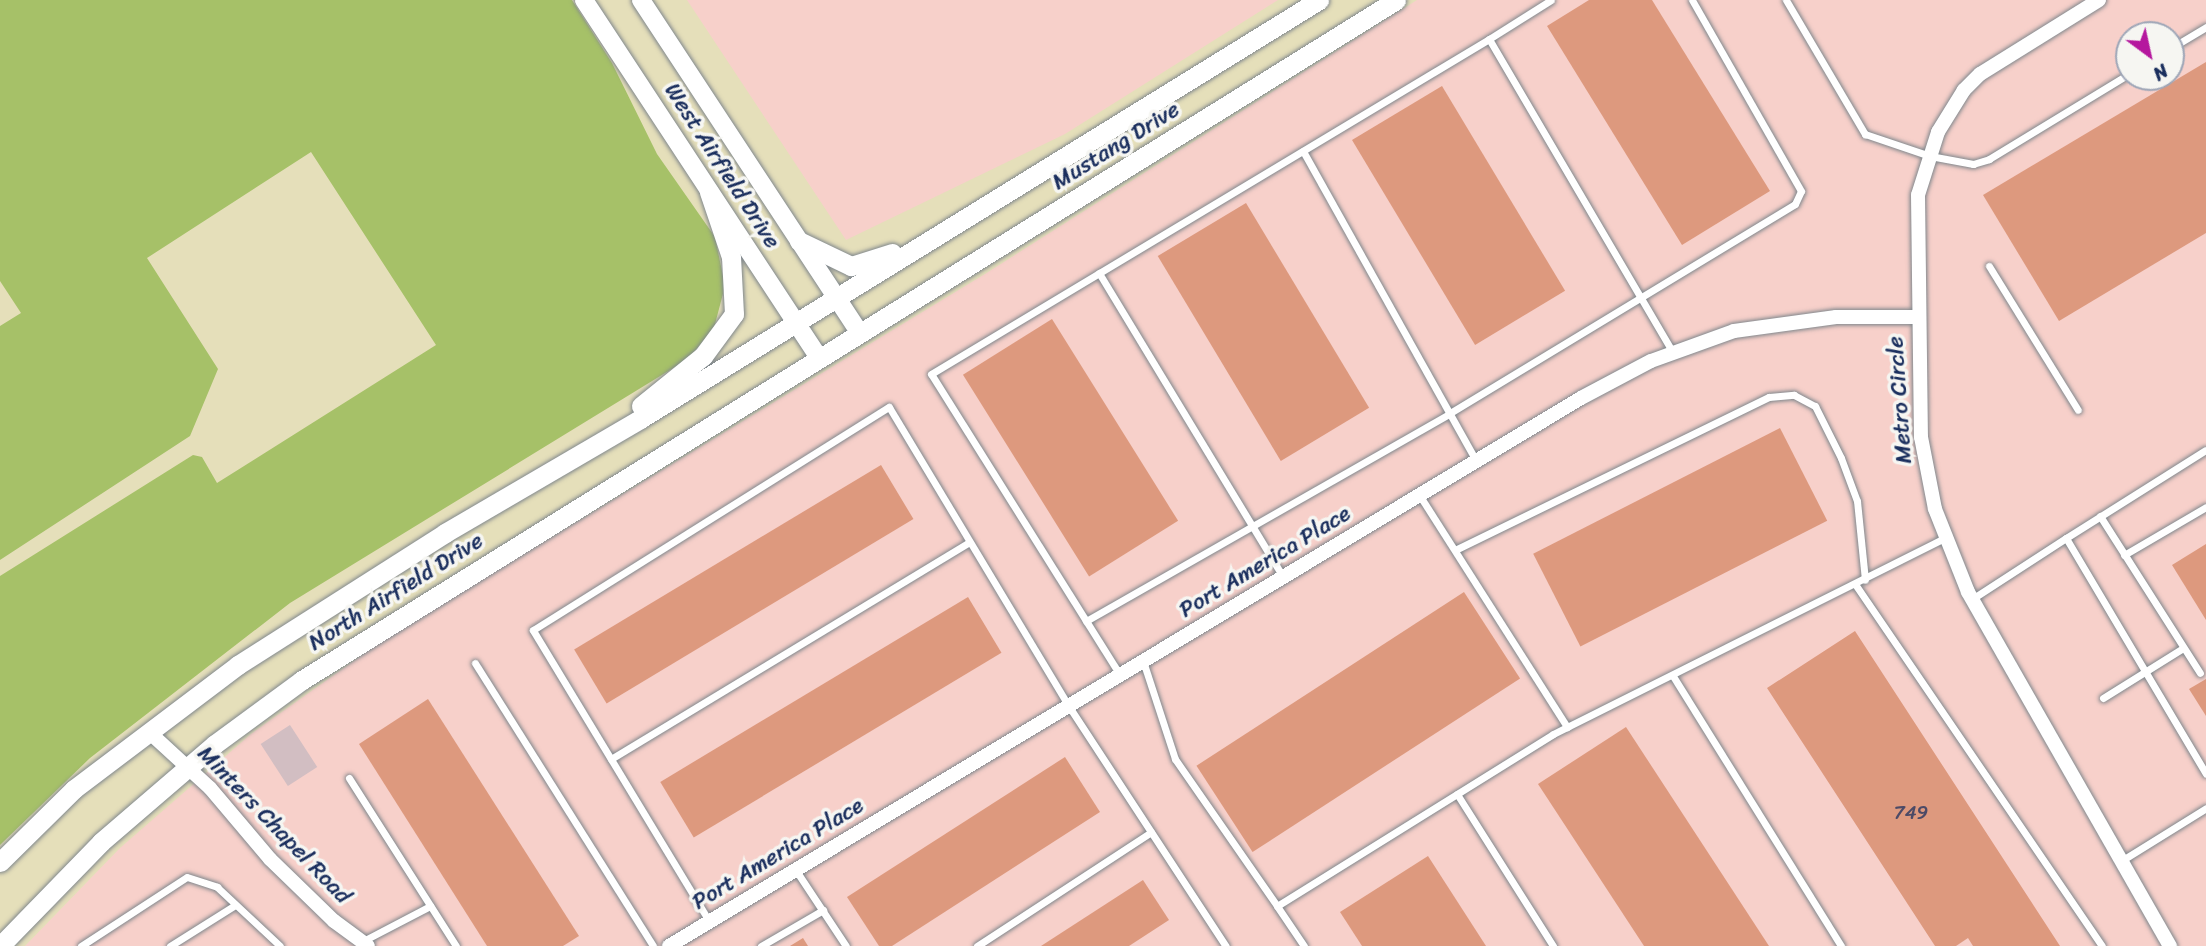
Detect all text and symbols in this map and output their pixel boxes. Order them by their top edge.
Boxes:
north arrow [2115,21,2185,91]
text: N [2146,55,2175,90]
street label: West Airfield Drive [658,78,786,254]
street label: Mustang Drive [1047,96,1185,196]
street label: Metro Circle [1882,335,1918,465]
street label: Port America Place [1174,500,1356,624]
street label: North Airfield Drive [303,527,489,657]
street label: Minters Chapel Road [191,740,357,910]
street label: Port America Place [687,792,869,916]
house number: 749 [1894,802,1928,824]

